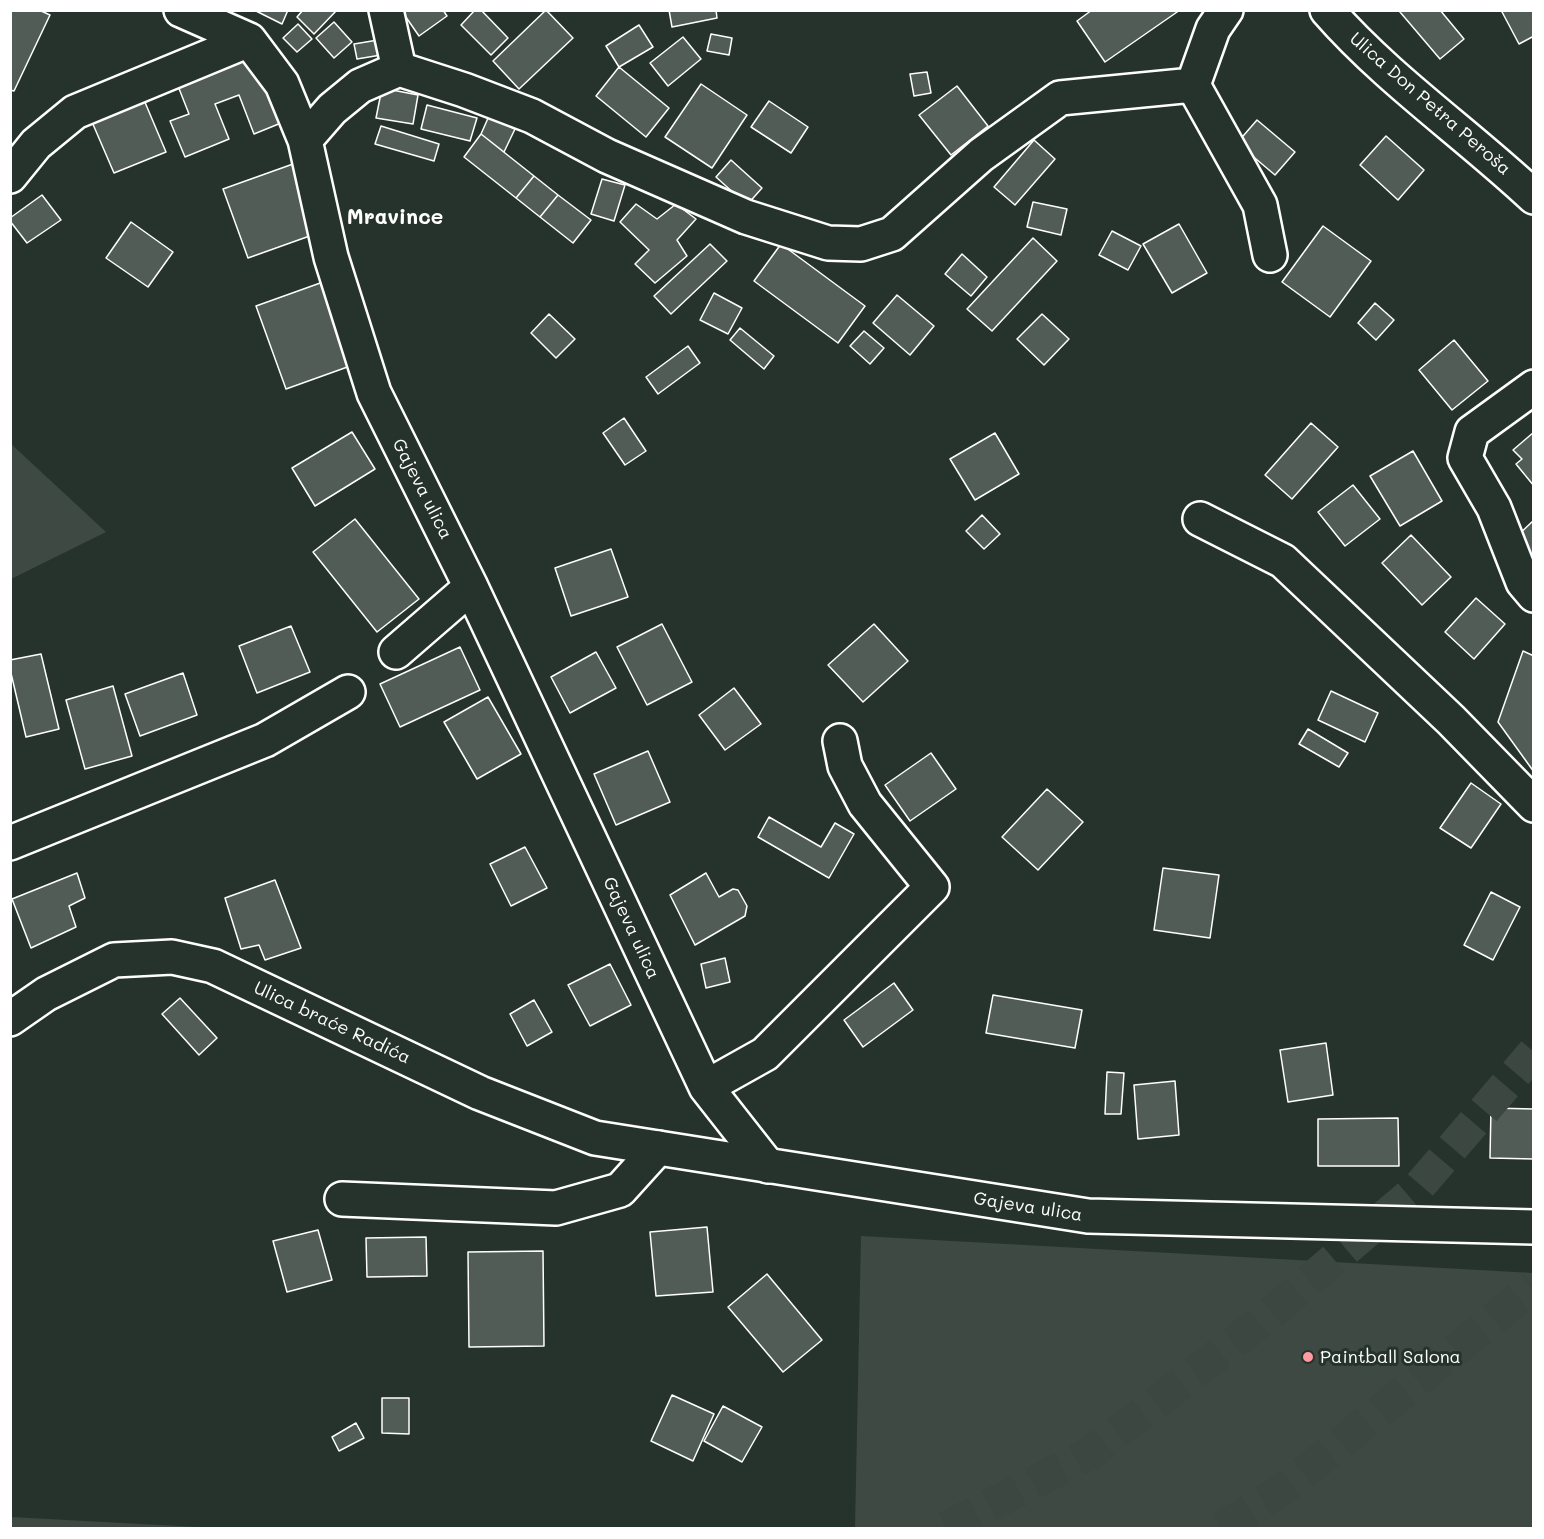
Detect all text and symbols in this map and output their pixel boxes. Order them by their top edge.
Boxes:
street label: Ulica Don Petra Peroša [1345,28,1515,180]
district label: Mravince [347,205,443,231]
street label: Gajeva ulica [387,435,457,543]
street label: Gajeva ulica [598,874,664,982]
street label: Ulica braće Radića [250,977,414,1069]
street label: Gajeva ulica [972,1188,1084,1226]
place label: Paintball Salona [1320,1346,1461,1368]
marker: Paintball Salona [1301,1350,1315,1364]

